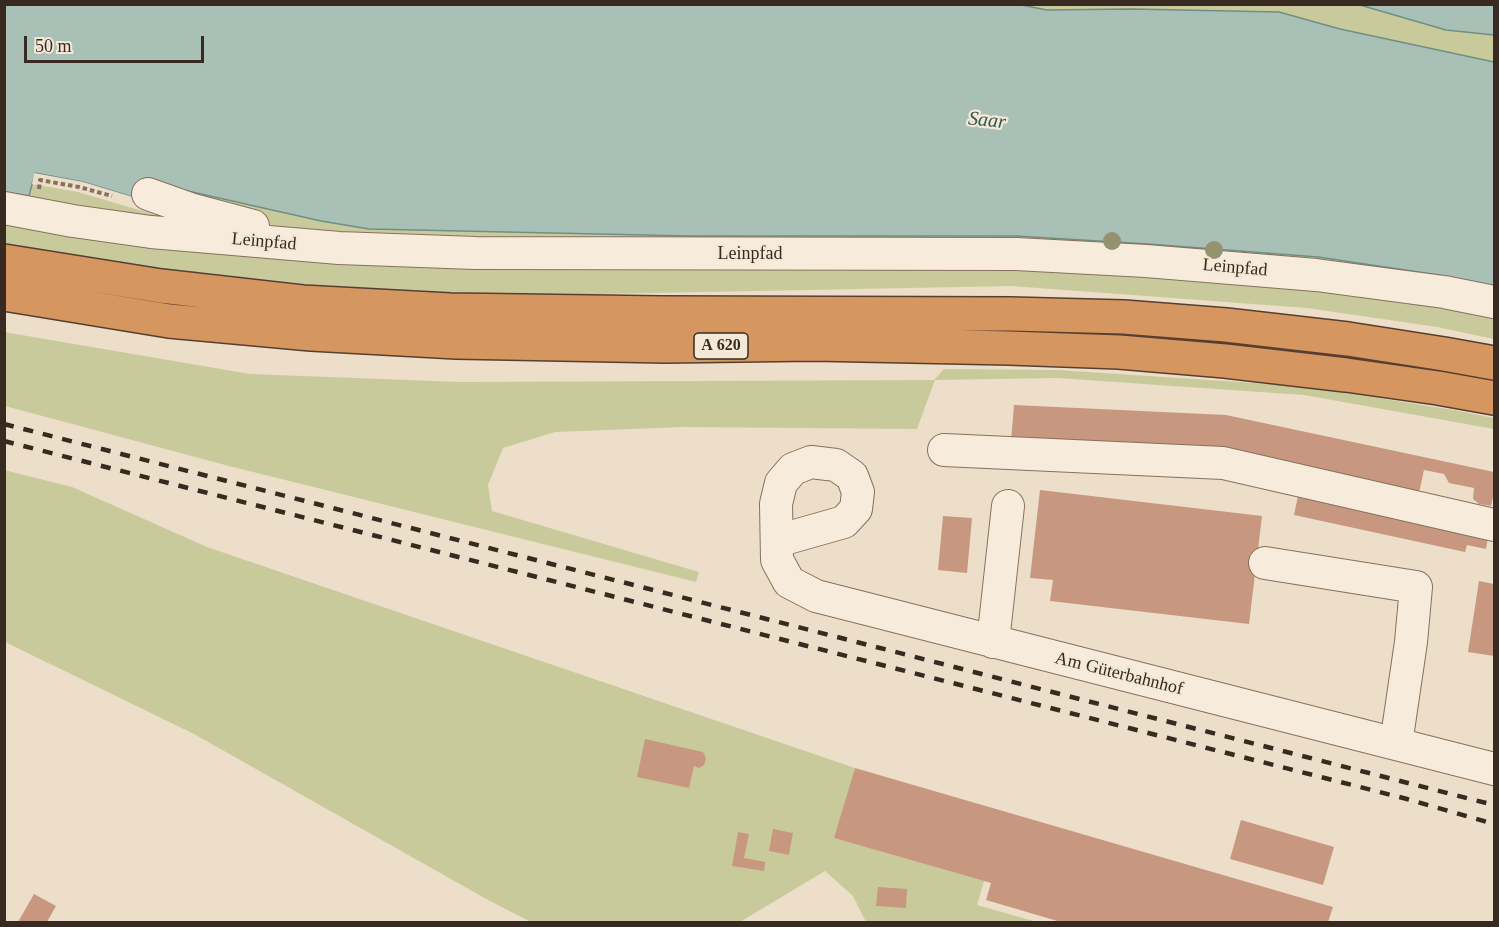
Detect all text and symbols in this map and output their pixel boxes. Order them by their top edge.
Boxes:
scale bar [27,24,207,62]
text: 50 m [35,36,72,56]
water label: Saar [967,107,1007,135]
street label: Leinpfad [231,228,297,256]
street label: Leinpfad [718,243,782,265]
street label: Leinpfad [1202,254,1268,282]
road number: A 620 [694,333,748,359]
street label: Am Güterbahnhof [1053,648,1185,700]

